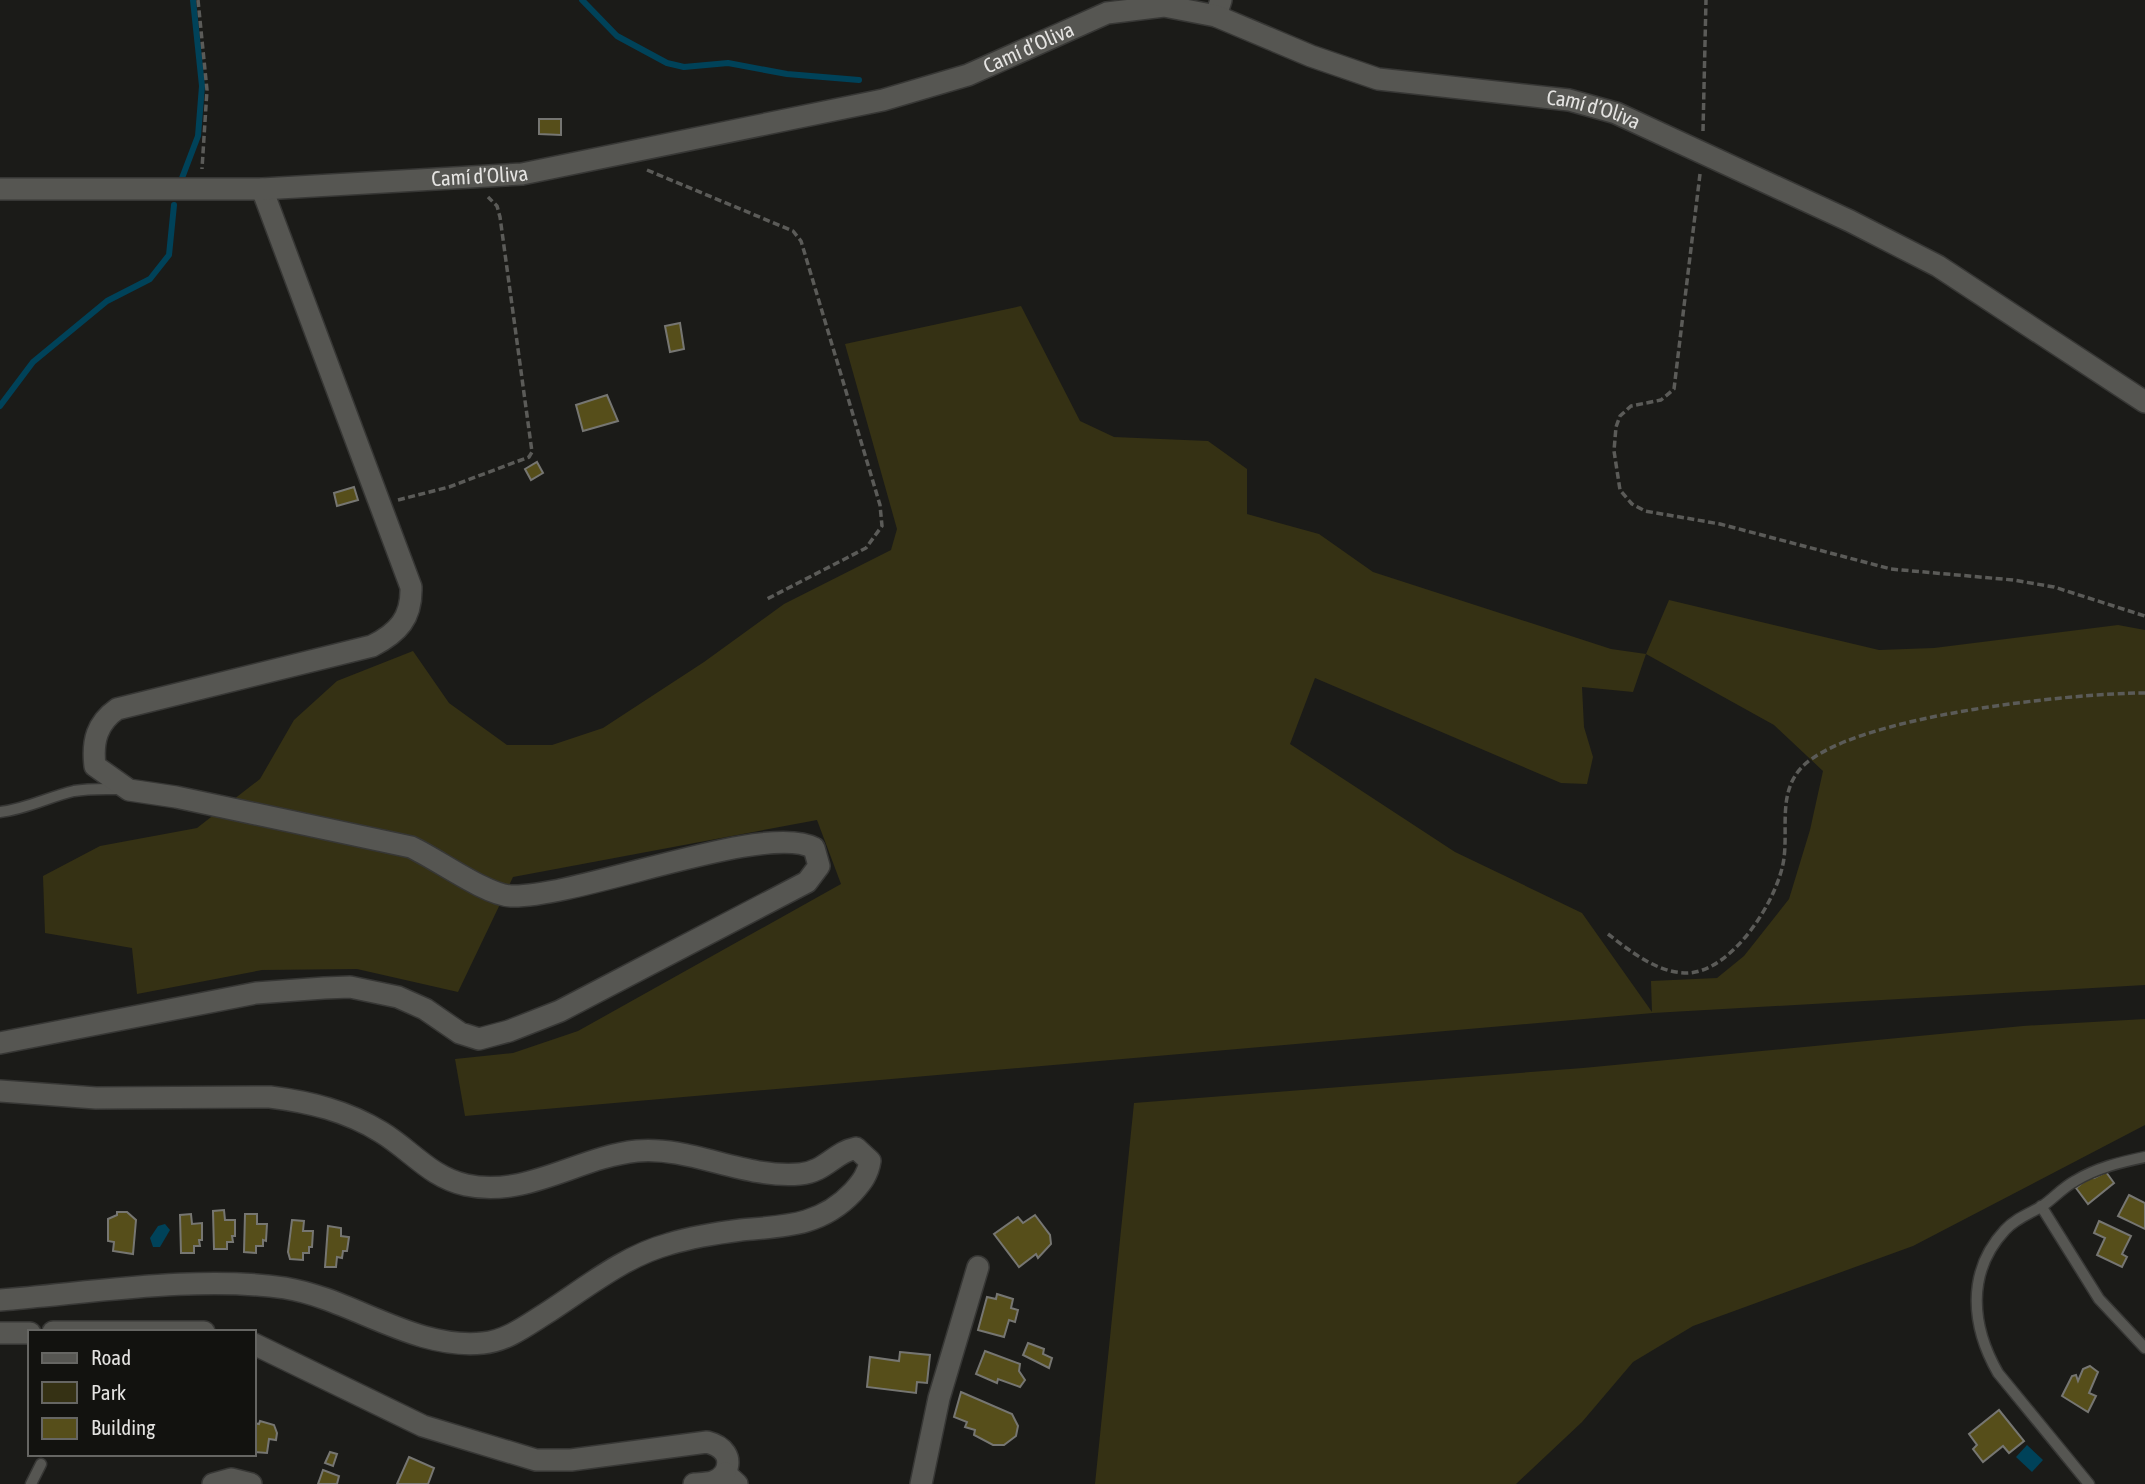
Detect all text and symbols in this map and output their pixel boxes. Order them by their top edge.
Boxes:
street label: Camí d’Oliva [979,16,1077,78]
street label: Camí d’Oliva [1545,85,1644,134]
street label: Camí d’Oliva [431,160,530,190]
legend [28,1330,256,1456]
text: Road [91,1345,131,1369]
text: Park [91,1380,126,1404]
text: Building [91,1415,155,1439]

